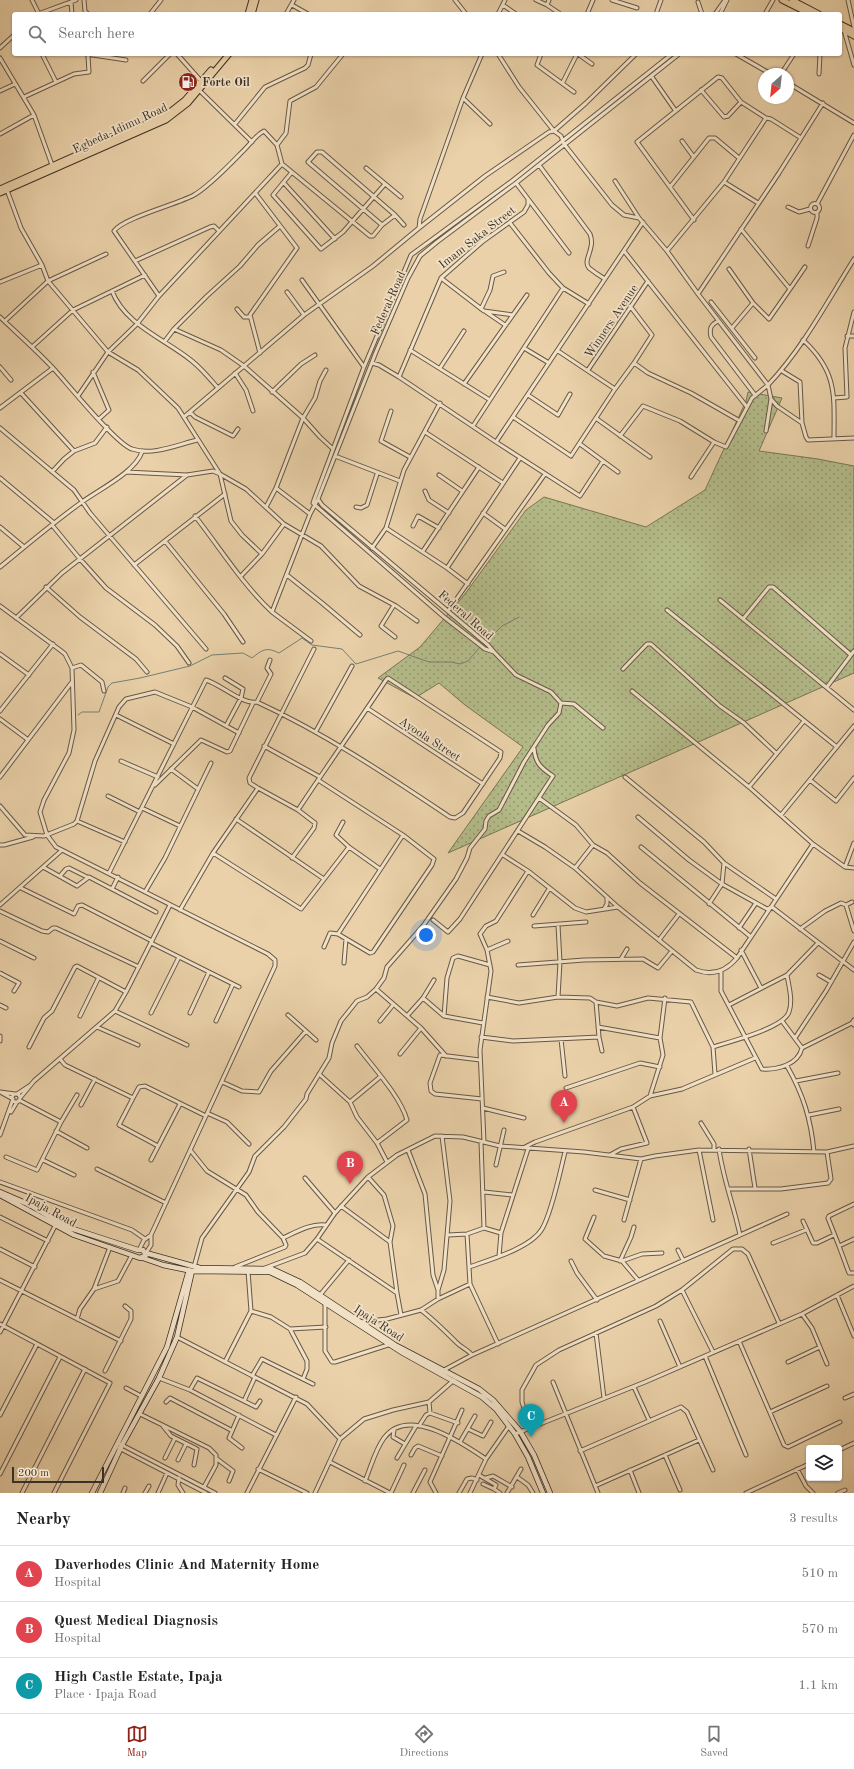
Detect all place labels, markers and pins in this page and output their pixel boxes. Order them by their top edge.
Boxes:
fuel station icon: Forte Oil [177,71,199,93]
place label: Forte Oil [202,77,250,89]
pin: A [551,1090,577,1123]
pin: B [337,1151,363,1184]
pin: C [518,1404,544,1437]

